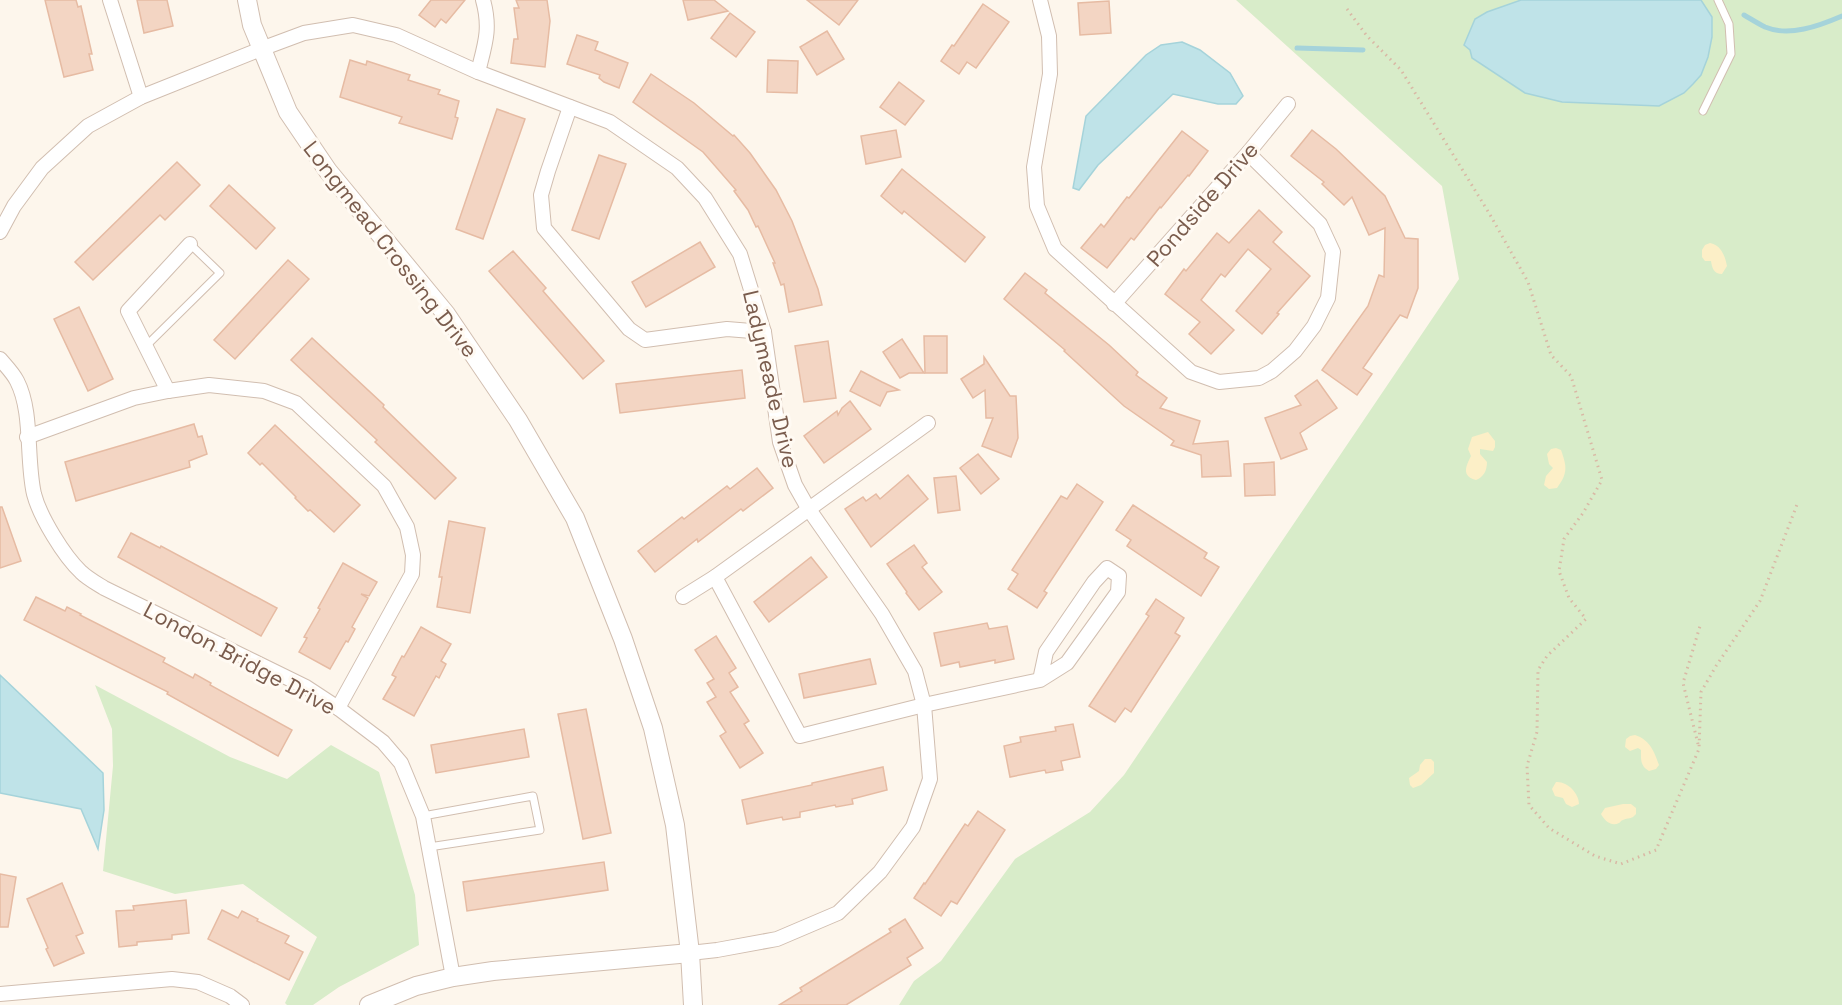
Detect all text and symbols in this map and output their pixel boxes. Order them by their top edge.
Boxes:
street label: Longmead Crossing Drive [298,135,484,363]
street label: Pondside Drive [1140,136,1264,272]
street label: Ladymeade Drive [737,287,805,471]
street label: London Bridge Drive [139,595,341,721]

